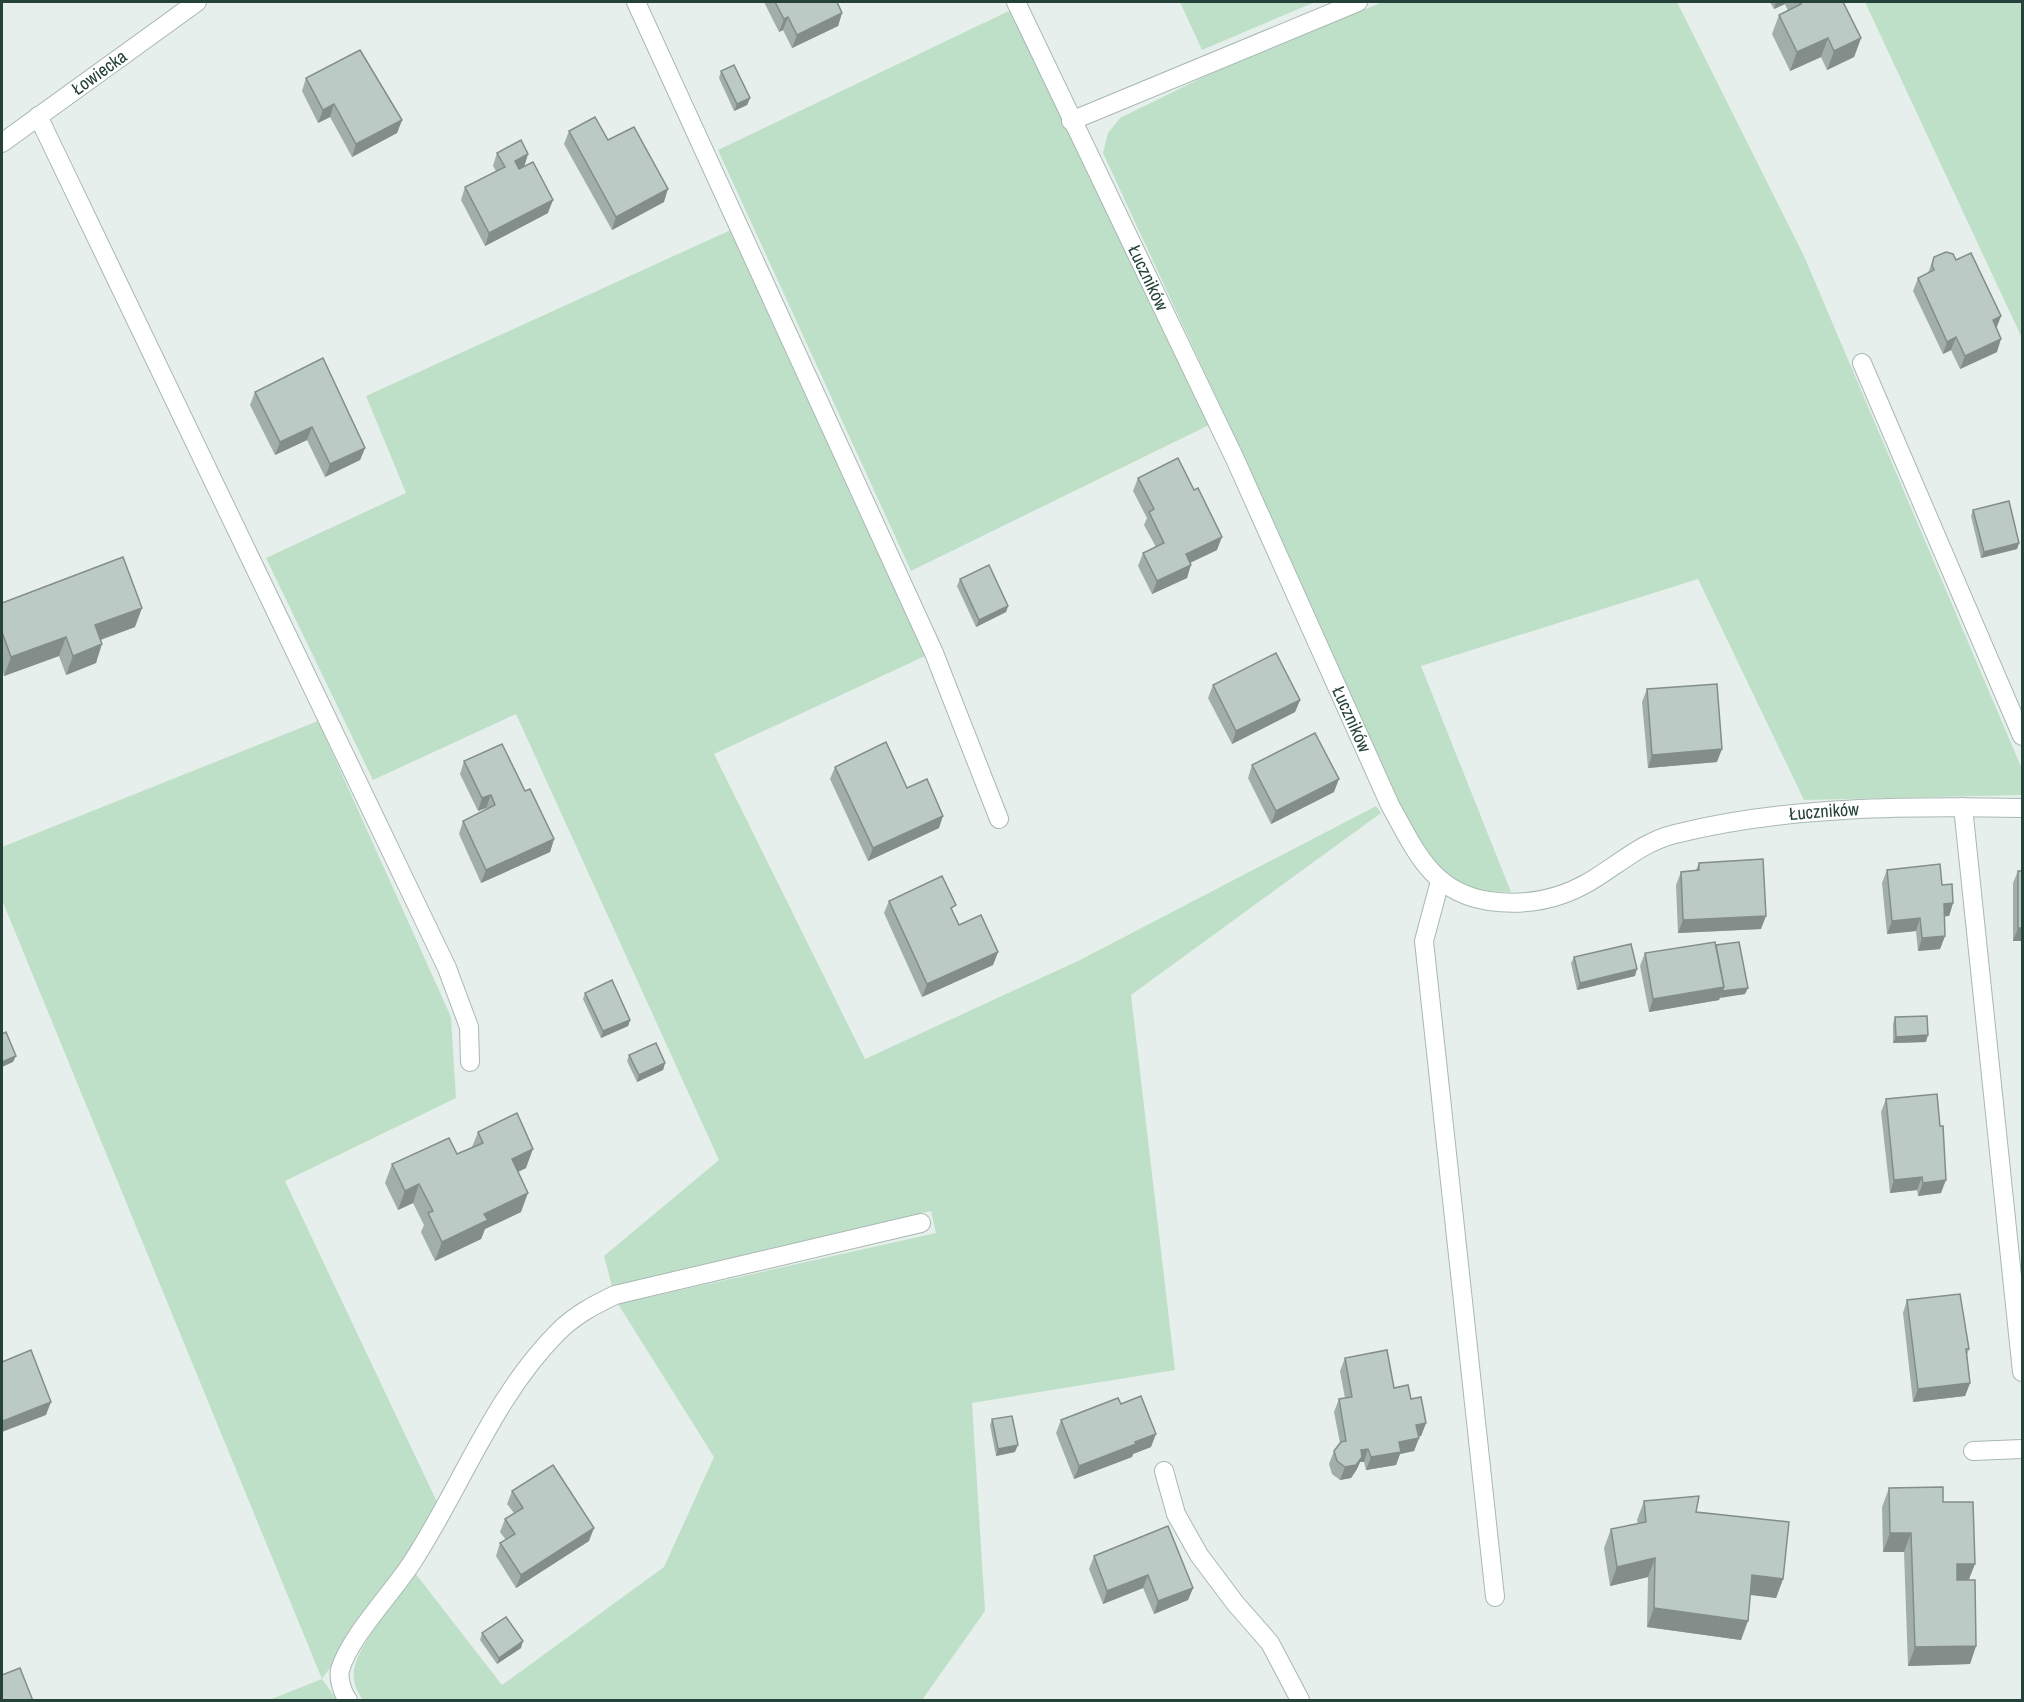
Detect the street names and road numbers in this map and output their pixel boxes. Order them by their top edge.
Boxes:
street label: Łowiecka [66,44,132,101]
street label: Łuczników [1122,241,1175,315]
street label: Łuczników [1326,682,1378,756]
street label: Łuczników [1788,796,1860,826]

